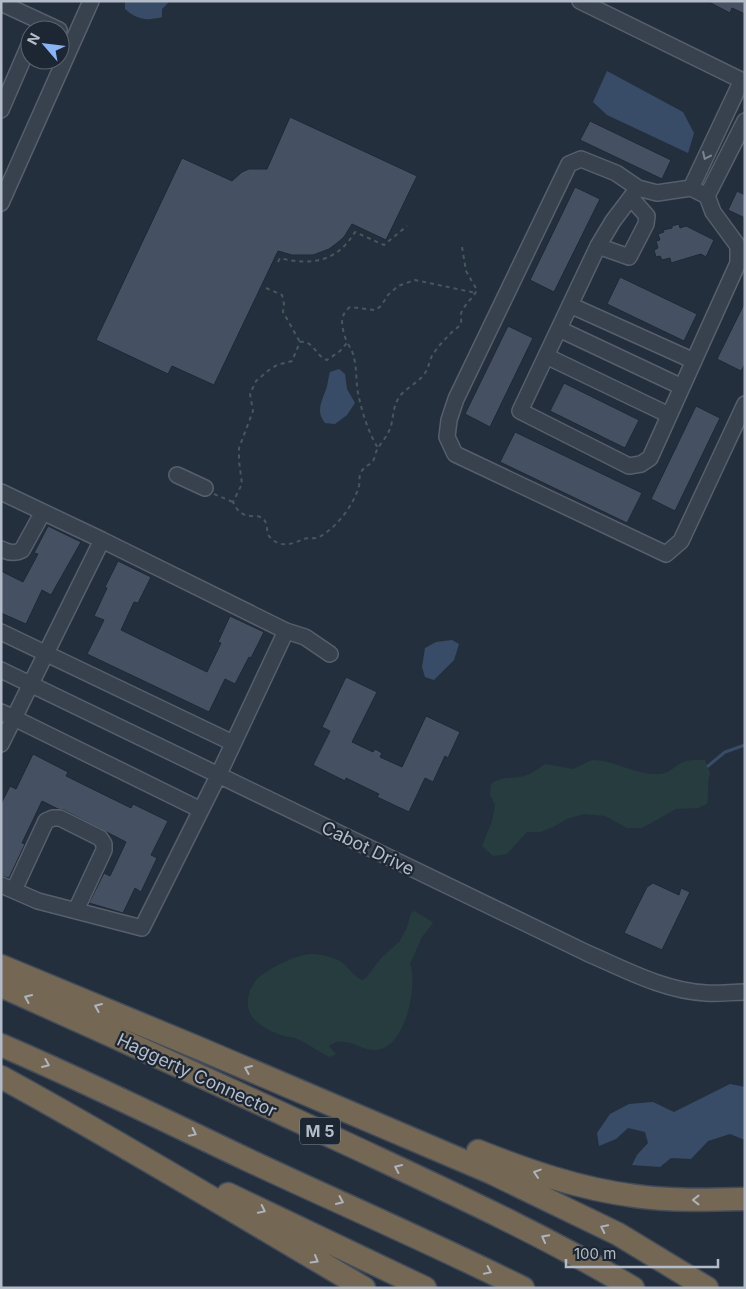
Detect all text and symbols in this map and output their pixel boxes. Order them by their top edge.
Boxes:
north arrow [20,20,70,70]
text: N [23,30,43,47]
one-way arrow [702,151,712,160]
street label: Cabot Drive [318,816,418,880]
one-way arrow [24,993,33,1004]
one-way arrow [94,1002,103,1013]
street label: Haggerty Connector [114,1029,280,1121]
one-way arrow [41,1058,50,1068]
one-way arrow [244,1065,253,1076]
road number: M 5 [300,1118,340,1144]
one-way arrow [188,1127,197,1137]
one-way arrow [394,1163,403,1174]
one-way arrow [533,1169,541,1179]
one-way arrow [335,1195,344,1206]
one-way arrow [692,1195,700,1205]
one-way arrow [257,1204,266,1214]
one-way arrow [601,1224,610,1234]
one-way arrow [541,1234,550,1244]
scale bar [566,1236,718,1268]
text: 100 m [574,1244,616,1263]
one-way arrow [310,1253,319,1263]
one-way arrow [482,1264,491,1274]

